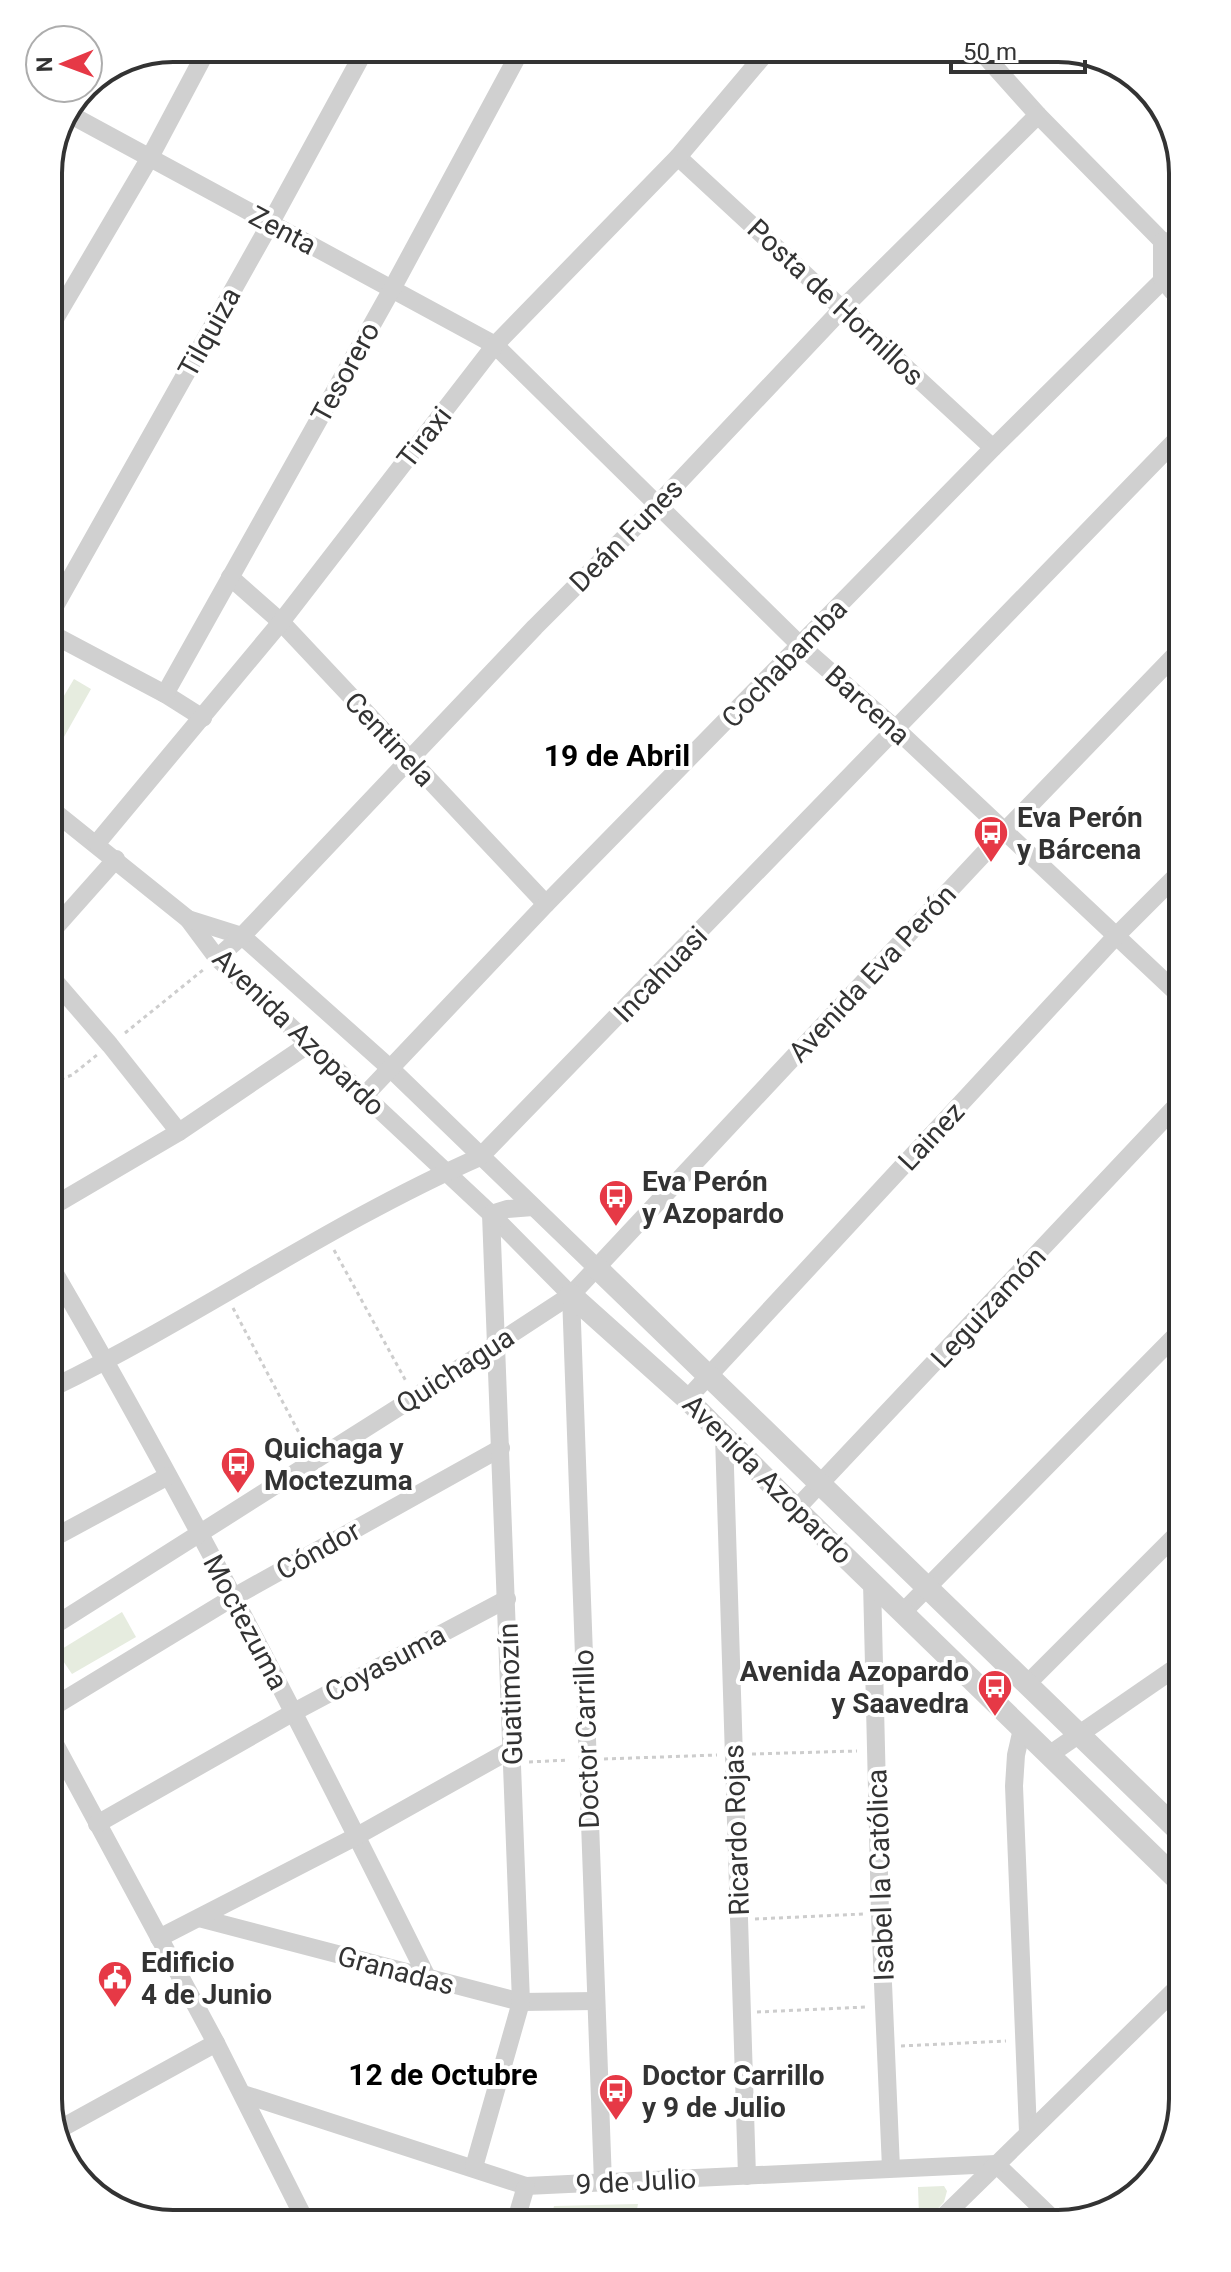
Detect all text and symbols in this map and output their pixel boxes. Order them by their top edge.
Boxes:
north arrow [24,24,104,104]
scale bar [951,24,1085,74]
text: 50 m [963,38,1017,66]
text: N [32,56,57,72]
street label: Zenta [244,199,322,262]
street label: Posta de Hornillos [741,212,930,392]
street label: Tilquiza [171,282,248,383]
street label: Tesorero [304,316,387,428]
street label: Tiraxi [390,400,458,474]
street label: Deán Funes [563,472,690,599]
street label: Cochabamba [715,592,854,735]
street label: Barcena [819,659,917,752]
street label: Centinela [338,685,442,793]
district label: 19 de Abril [544,738,690,773]
place label: Eva Perón y Bárcena [1017,801,1143,866]
bus stop icon: Eva Perón y Bárcena [972,814,1010,864]
street label: Avenida Eva Perón [782,878,963,1069]
street label: Incahuasi [607,920,714,1029]
street label: Avenida Azopardo [206,942,391,1123]
street label: Lainez [892,1095,971,1177]
place label: Eva Perón y Azopardo [642,1165,784,1230]
bus stop icon: Eva Perón y Azopardo [597,1178,635,1228]
street label: Leguizamón [924,1240,1053,1375]
street label: Quichagua [390,1320,520,1421]
street label: Avenida Azopardo [676,1388,859,1571]
place label: Quichaga y Moctezuma [264,1432,413,1497]
bus stop icon: Quichaga y Moctezuma [219,1445,257,1495]
street label: Cóndor [270,1514,366,1587]
street label: Moctezuma [196,1549,295,1695]
street label: Coyasuma [319,1618,451,1709]
street label: Guatimozín [492,1622,529,1766]
street label: Doctor Carrillo [567,1649,606,1829]
place label: Avenida Azopardo y Saavedra [740,1655,969,1720]
bus stop icon: Avenida Azopardo y Saavedra [976,1668,1014,1718]
street label: Ricardo Rojas [717,1744,756,1916]
street label: Isabel la Católica [860,1768,901,1982]
street label: Granadas [334,1939,458,2002]
place label: Edificio 4 de Junio [141,1946,272,2011]
public building icon: Edificio 4 de Junio [96,1959,134,2009]
district label: 12 de Octubre [348,2057,538,2092]
place label: Doctor Carrillo y 9 de Julio [642,2059,825,2124]
bus stop icon: Doctor Carrillo y 9 de Julio [597,2072,635,2122]
street label: 9 de Julio [575,2162,697,2201]

